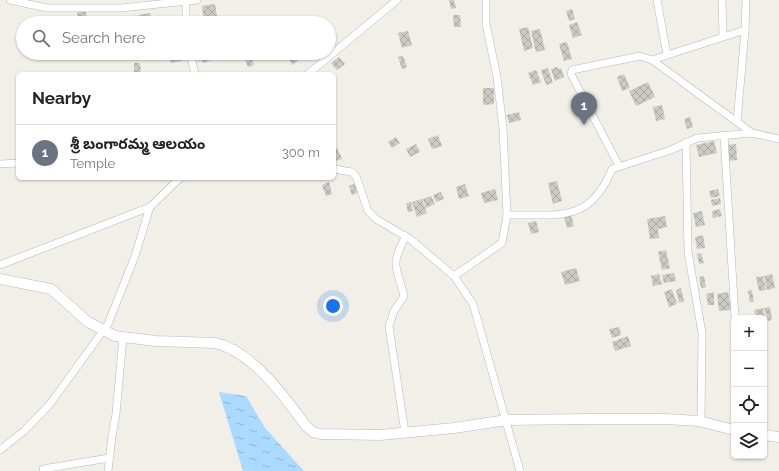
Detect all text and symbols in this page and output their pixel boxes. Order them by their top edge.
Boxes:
search box [16,16,336,60]
icon: search [30,27,52,49]
text: Search here [62,29,145,47]
text: Nearby [32,88,91,108]
pin: 1 [571,92,597,125]
text: శ్రీ బంగారమ్మ ఆలయం [70,135,205,153]
text: 1 [42,145,48,160]
text: 300 m [282,145,320,160]
text: Temple [70,156,115,171]
your location [323,296,343,316]
map controls [731,315,767,459]
button: + [731,315,767,351]
button: − [731,351,767,387]
button: locate [731,387,767,423]
button: layers [731,423,767,459]

